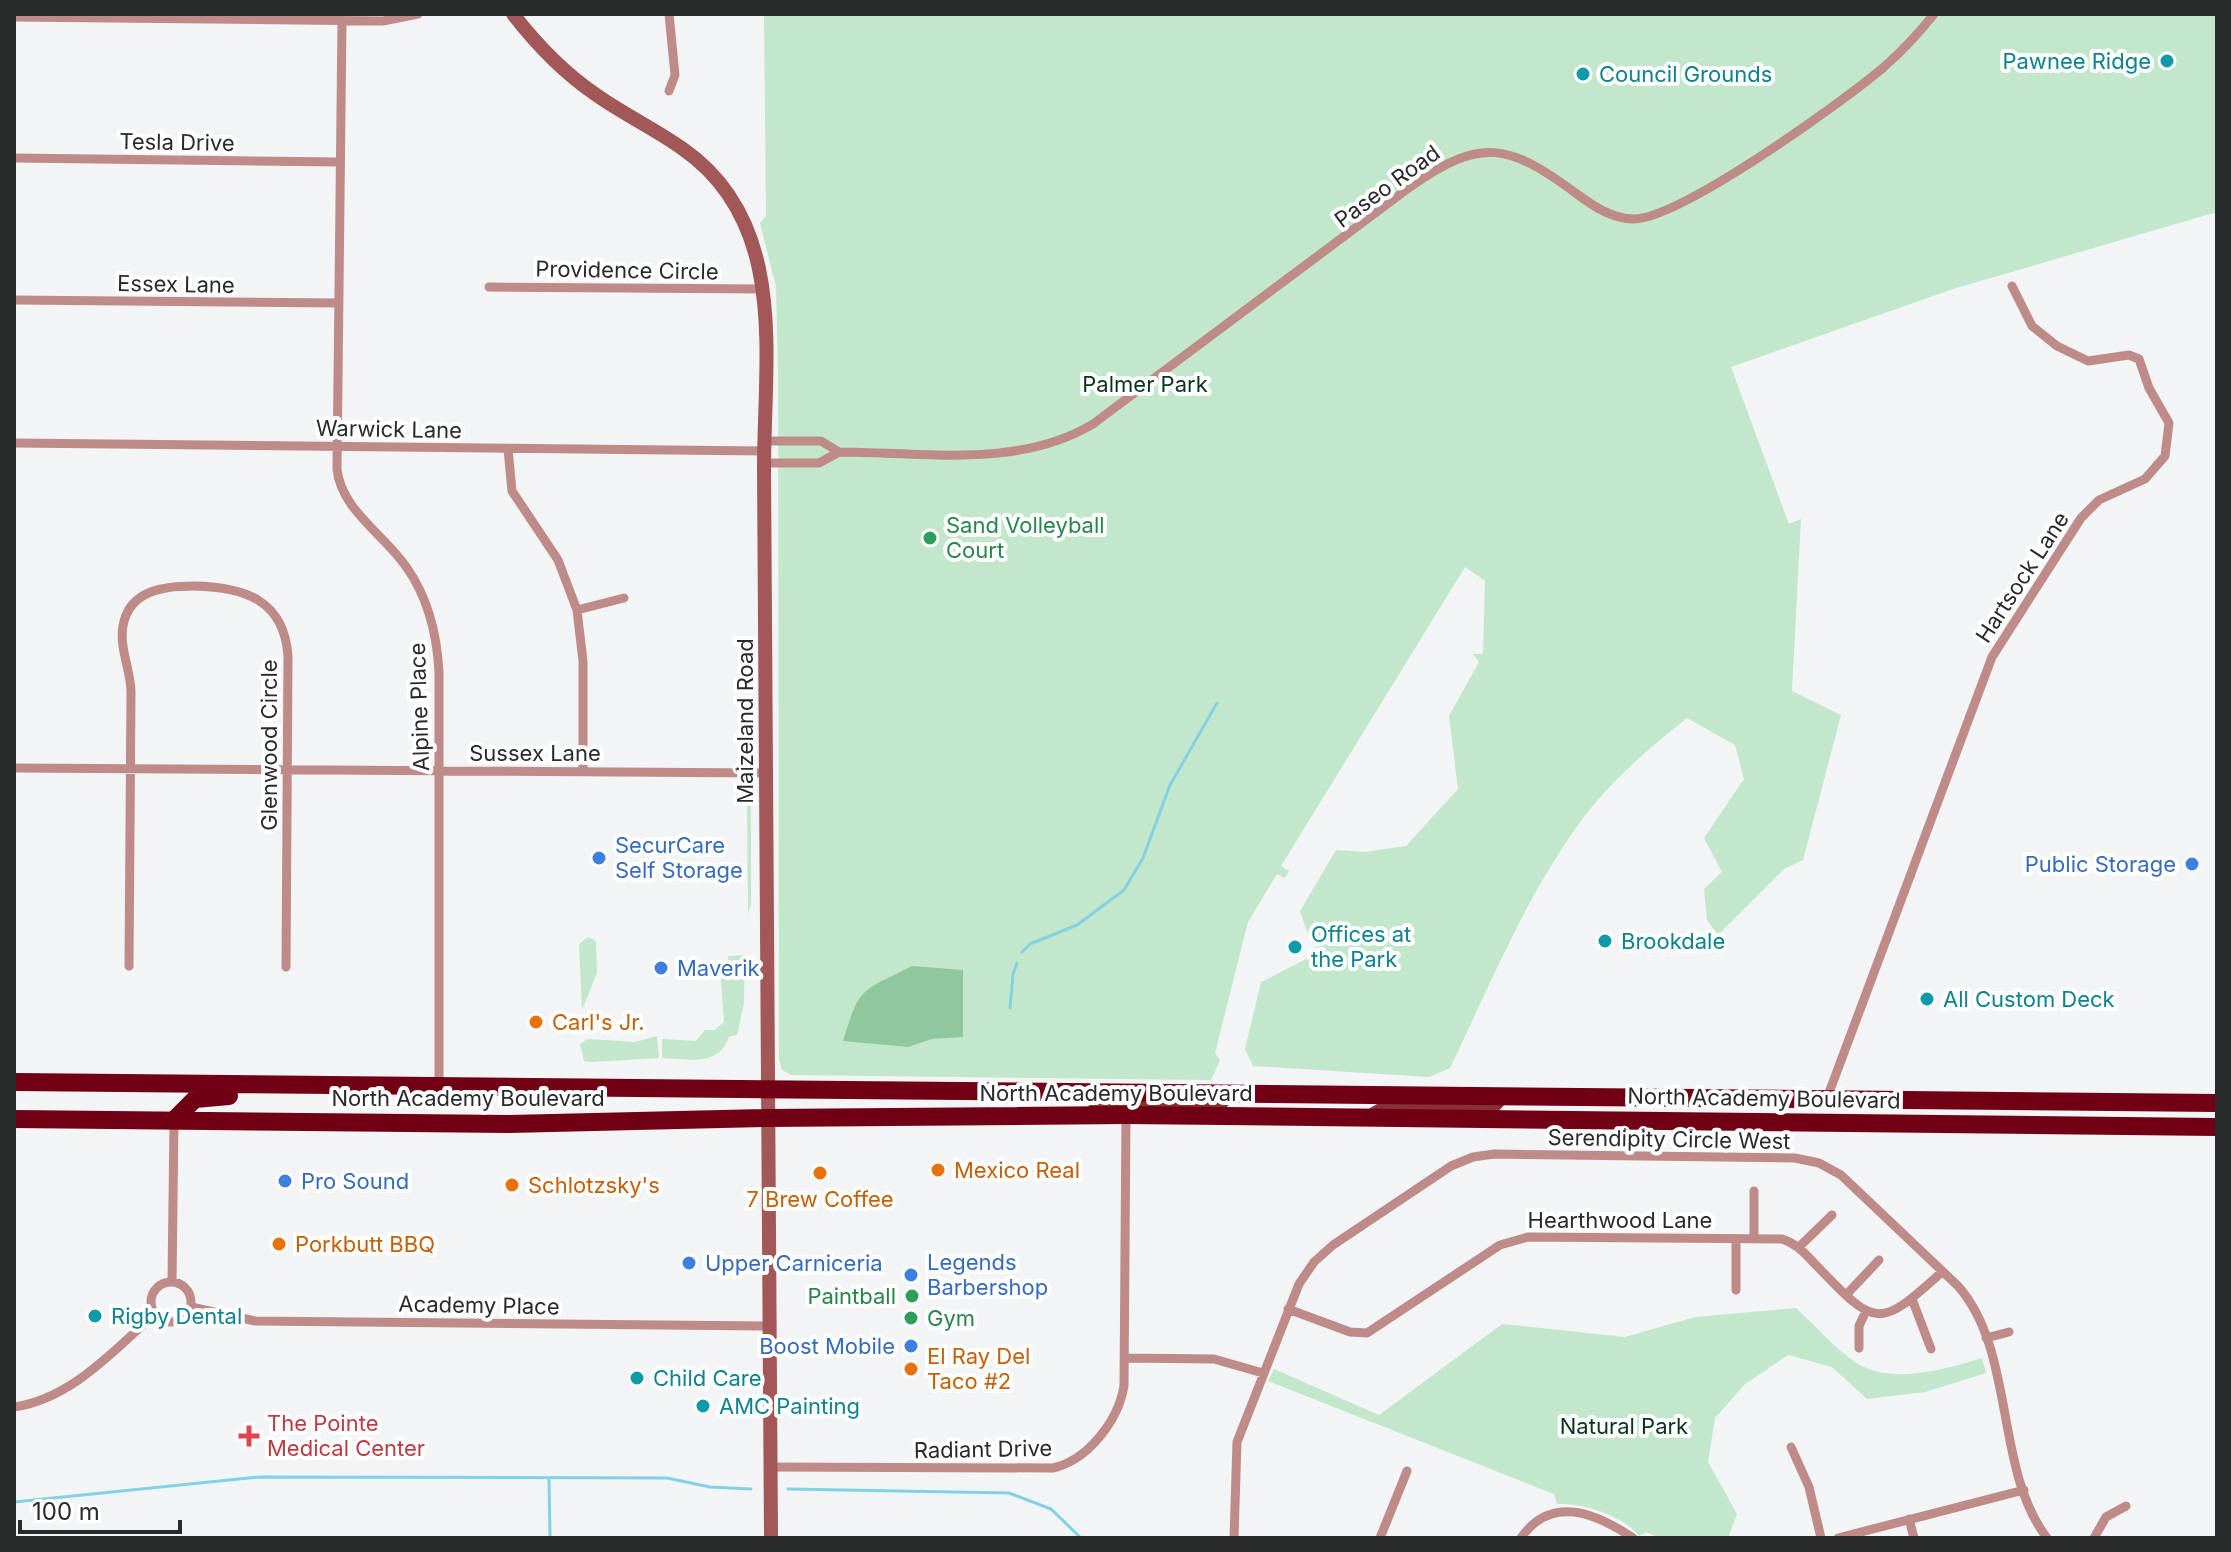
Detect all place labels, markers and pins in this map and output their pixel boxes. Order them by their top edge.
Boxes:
place label: Pawnee Ridge [2002,48,2151,74]
marker: Pawnee Ridge [2158,52,2176,70]
place label: Council Grounds [1599,61,1772,87]
marker: Council Grounds [1574,65,1592,83]
place label: Sand Volleyball Court [946,512,1105,563]
marker: Sand Volleyball Court [921,529,939,547]
place label: SecurCare Self Storage [615,832,743,883]
marker: SecurCare Self Storage [590,849,608,867]
place label: Public Storage [2025,851,2176,877]
marker: Public Storage [2183,855,2201,873]
place label: Offices at the Park [1311,921,1411,972]
place label: Brookdale [1621,928,1725,954]
marker: Brookdale [1596,932,1614,950]
marker: Offices at the Park [1286,938,1304,956]
place label: Maverik [677,955,760,981]
marker: Maverik [652,959,670,977]
place label: All Custom Deck [1943,986,2115,1012]
marker: All Custom Deck [1918,990,1936,1008]
place label: Carl's Jr. [552,1009,645,1035]
marker: Carl's Jr. [527,1013,545,1031]
place label: Mexico Real [954,1157,1080,1183]
marker: Mexico Real [929,1161,947,1179]
marker: 7 Brew Coffee [811,1164,829,1182]
place label: Pro Sound [301,1168,409,1194]
marker: Pro Sound [276,1172,294,1190]
place label: Schlotzsky's [528,1172,660,1198]
marker: Schlotzsky's [503,1176,521,1194]
place label: 7 Brew Coffee [746,1186,894,1212]
place label: Porkbutt BBQ [295,1231,435,1257]
marker: Porkbutt BBQ [270,1235,288,1253]
place label: Legends Barbershop [927,1249,1048,1300]
place label: Upper Carniceria [705,1250,883,1276]
marker: Upper Carniceria [680,1254,698,1272]
marker: Legends Barbershop [902,1266,920,1284]
place label: Paintball [807,1283,896,1309]
marker: Paintball [903,1287,921,1305]
place label: Rigby Dental [111,1303,242,1329]
place label: Gym [927,1305,975,1331]
marker: Rigby Dental [86,1307,104,1325]
marker: Gym [902,1309,920,1327]
place label: Boost Mobile [759,1333,895,1359]
marker: Boost Mobile [902,1337,920,1355]
place label: El Ray Del Taco #2 [927,1343,1030,1394]
marker: El Ray Del Taco #2 [902,1360,920,1378]
place label: Child Care [653,1365,762,1391]
marker: Child Care [628,1369,646,1387]
place label: AMC Painting [719,1393,860,1419]
marker: AMC Painting [694,1397,712,1415]
place label: The Pointe Medical Center [267,1410,425,1461]
marker: The Pointe Medical Center [238,1425,260,1447]

